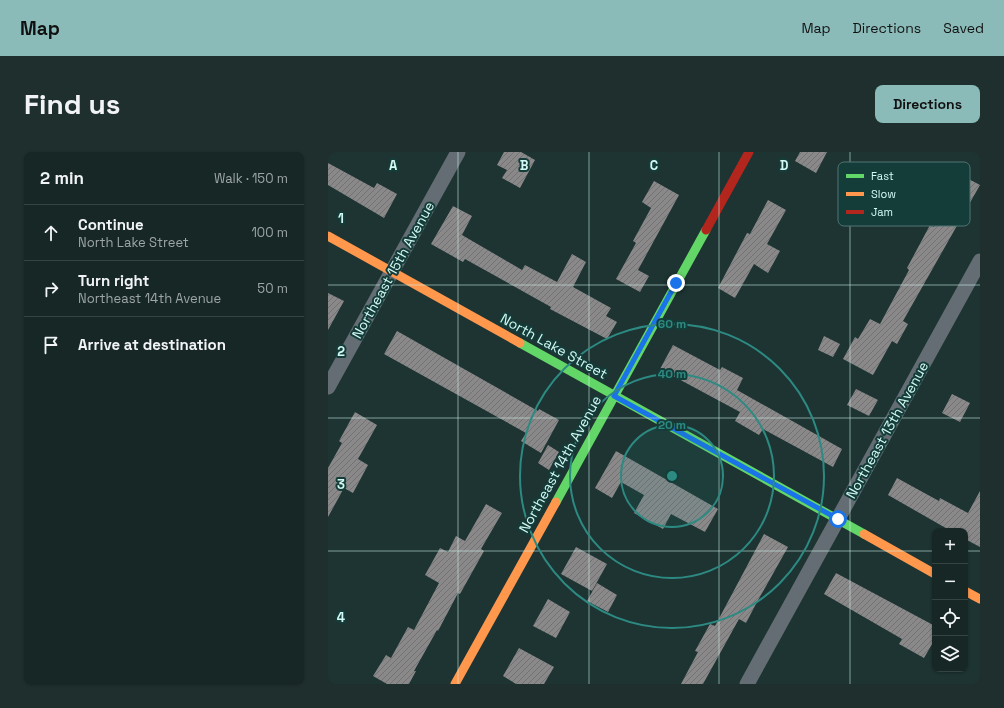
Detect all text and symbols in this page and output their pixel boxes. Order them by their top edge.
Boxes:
text: Map [20,16,60,41]
text: Map [801,19,831,37]
text: Directions [853,19,921,37]
text: Saved [943,19,984,37]
button: Directions [875,85,980,123]
text: Find us [24,86,121,122]
text: A [389,157,398,174]
text: B [520,157,529,174]
text: C [650,157,658,174]
text: D [780,157,789,174]
legend [838,162,970,226]
text: 2 min [40,167,84,189]
text: Fast [871,169,894,183]
text: Walk · 150 m [214,170,288,187]
text: Slow [871,187,896,201]
street label: Northeast 15th Avenue [348,198,438,342]
text: Jam [871,205,893,219]
text: 1 [338,210,344,227]
text: Continue [78,215,144,234]
icon: ahead [40,222,62,244]
text: 100 m [251,224,288,241]
text: North Lake Street [78,234,189,251]
text: Turn right [78,271,149,290]
route end [667,274,685,292]
icon: right [40,278,62,300]
text: 50 m [257,280,288,297]
text: Northeast 14th Avenue [78,290,221,307]
street label: North Lake Street [497,309,611,383]
text: 60 m [658,316,686,332]
icon: arrive [40,334,62,356]
text: Arrive at destination [78,335,226,354]
text: 2 [337,343,345,360]
street label: Northeast 13th Avenue [842,358,932,502]
text: 40 m [658,366,686,382]
street label: Northeast 14th Avenue [515,392,605,536]
text: 20 m [658,417,686,433]
centre of rings [665,469,679,483]
text: 3 [337,476,345,493]
route start [829,510,847,528]
map controls [932,528,968,672]
button: + [932,528,968,564]
button: − [932,564,968,600]
button: locate [932,600,968,636]
text: 4 [337,609,345,626]
button: layers [932,636,968,672]

